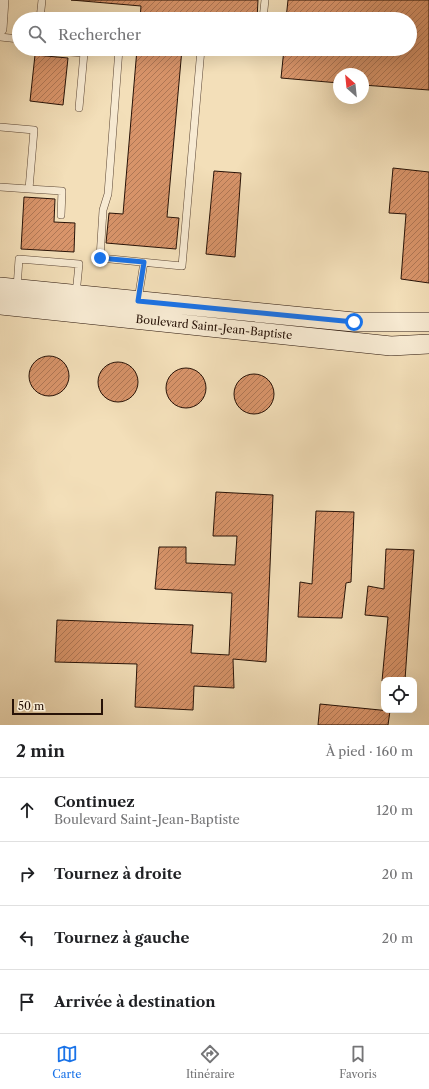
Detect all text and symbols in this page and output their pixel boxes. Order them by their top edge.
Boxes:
search box [12,12,417,56]
icon: search [26,23,48,45]
text: Rechercher [58,25,141,44]
north arrow [333,68,369,104]
route end [91,249,109,267]
street label: Boulevard Saint-Jean-Baptiste [135,312,293,342]
route start [345,313,363,331]
map controls [381,677,417,713]
button: locate [381,677,417,713]
scale bar [12,697,103,716]
text: 50 m [18,699,44,713]
text: 2 min [16,741,65,761]
text: À pied · 160 m [326,743,413,759]
text: Continuez [54,792,135,811]
icon: ahead [16,799,38,821]
text: 120 m [376,802,413,818]
text: Boulevard Saint-Jean-Baptiste [54,811,240,827]
icon: right [16,863,38,885]
text: Tournez à droite [54,864,182,883]
text: 20 m [382,866,413,882]
icon: left [16,927,38,949]
text: Tournez à gauche [54,928,190,947]
text: 20 m [382,930,413,946]
icon: arrive [16,991,38,1013]
text: Arrivée à destination [54,992,216,1011]
tab: Carte [52,1043,81,1081]
tab: Itinéraire [186,1043,235,1081]
tab: Favoris [339,1043,377,1081]

